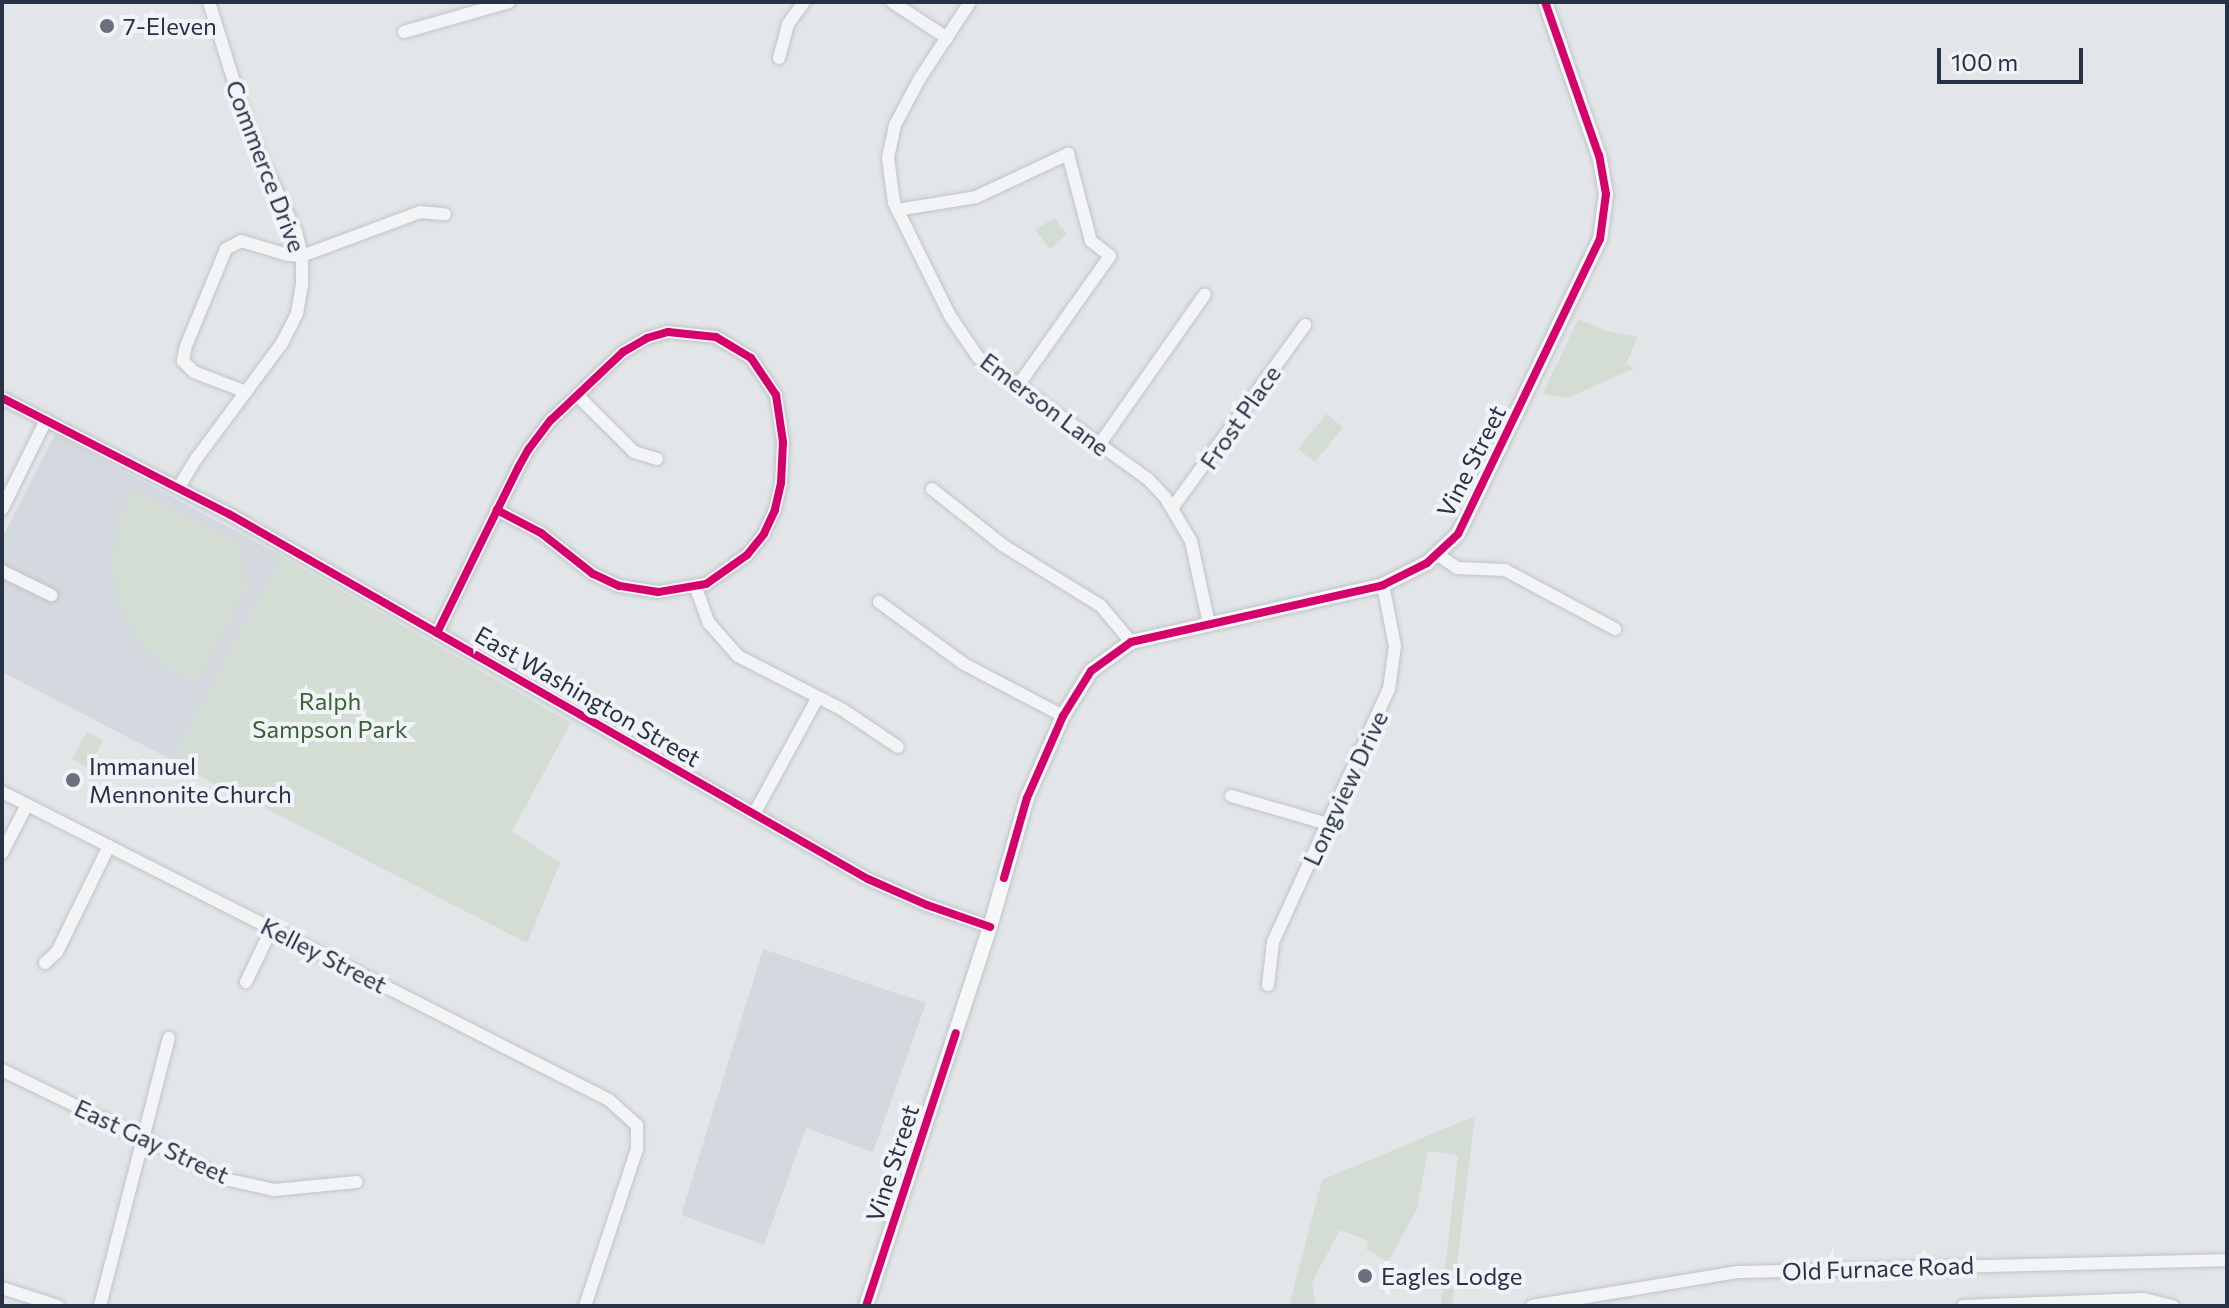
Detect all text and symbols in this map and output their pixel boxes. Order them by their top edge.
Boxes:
place label: 7-Eleven [123,12,217,40]
marker: 7-Eleven [98,17,116,35]
scale bar [1941,32,2087,82]
text: 100 m [1951,47,2018,76]
street label: Commerce Drive [220,76,312,256]
street label: Emerson Lane [975,346,1115,462]
street label: Frost Place [1194,360,1286,474]
street label: Vine Street [1431,400,1511,522]
street label: East Washington Street [470,620,706,772]
park label: Ralph Sampson Park [252,687,408,743]
street label: Longview Drive [1297,706,1393,870]
place label: Immanuel Mennonite Church [89,752,292,808]
marker: Immanuel Mennonite Church [64,771,82,789]
street label: Kelley Street [256,911,392,999]
street label: East Gay Street [70,1093,234,1189]
street label: Vine Street [860,1101,924,1225]
street label: Old Furnace Road [1782,1250,1974,1286]
place label: Eagles Lodge [1381,1262,1522,1290]
marker: Eagles Lodge [1356,1267,1374,1285]

